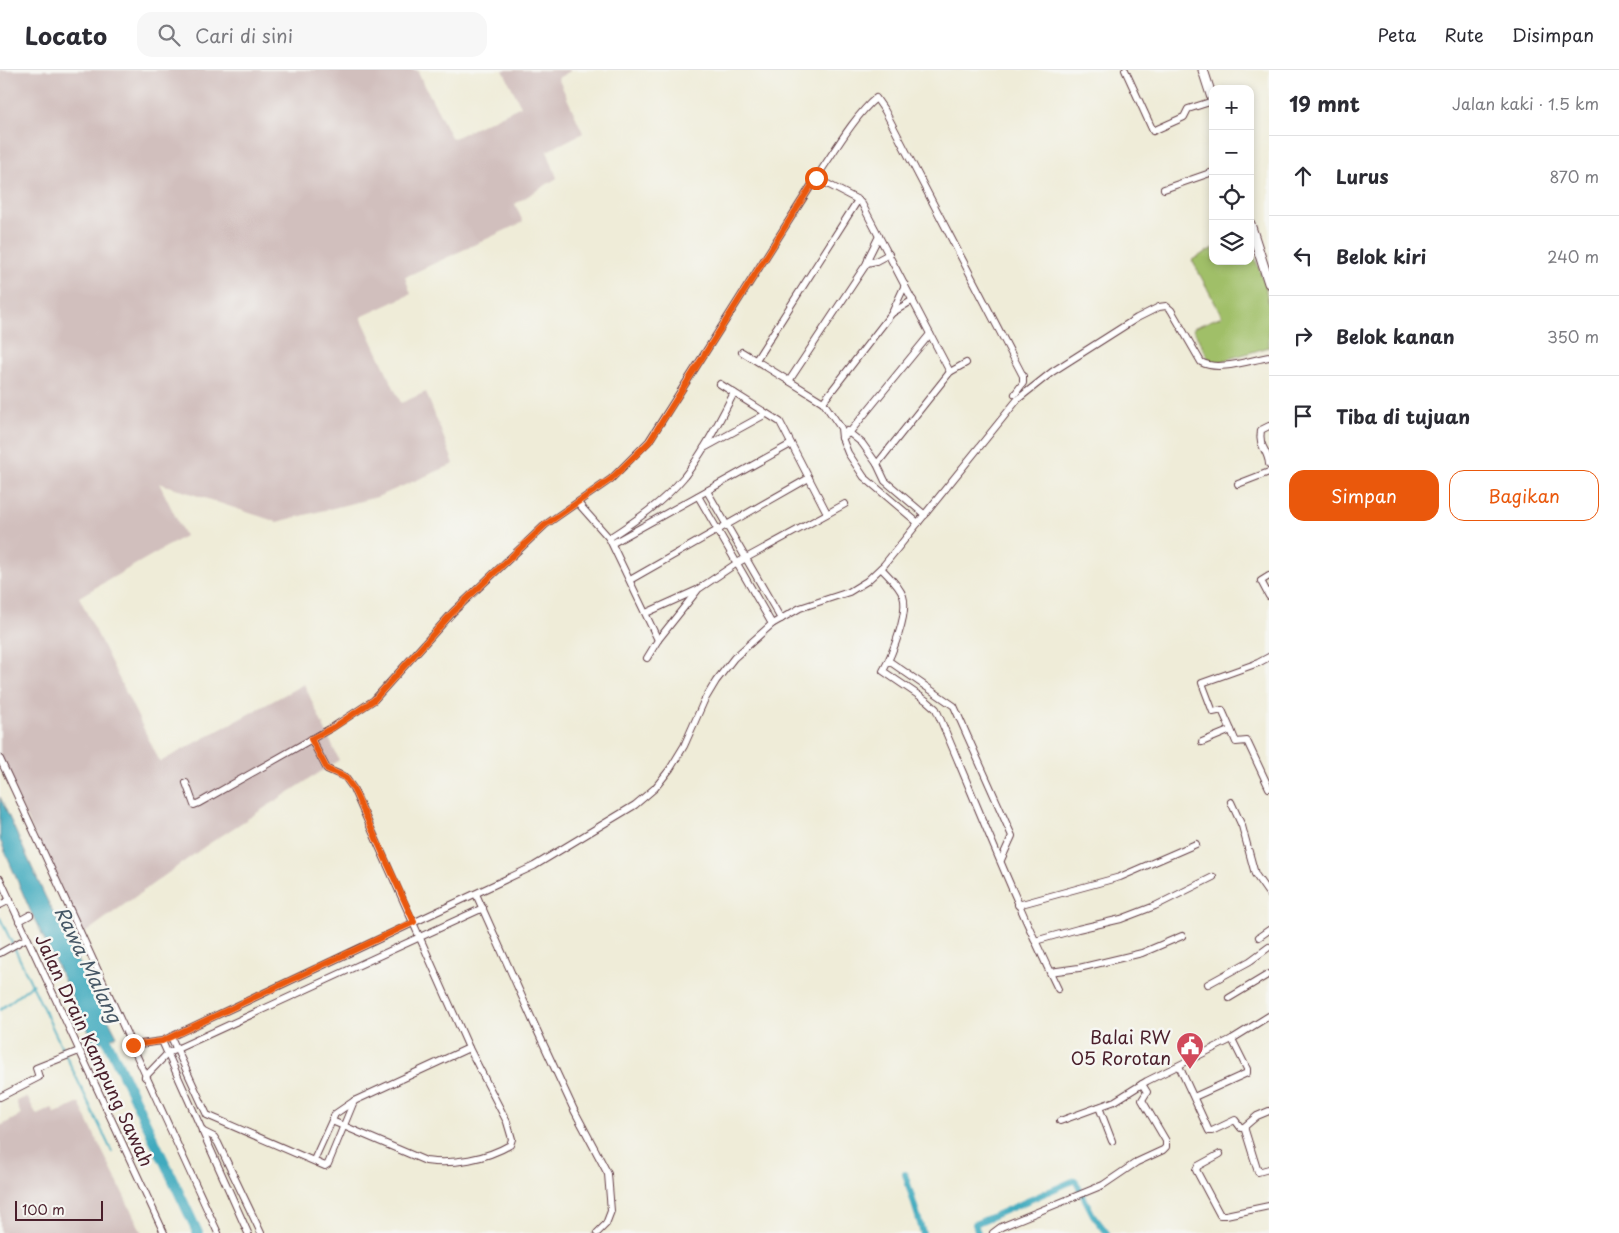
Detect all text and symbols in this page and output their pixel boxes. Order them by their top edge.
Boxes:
search box [137,12,487,57]
text: Locato [25,17,107,53]
icon: search [155,21,183,49]
text: Cari di sini [195,21,293,49]
text: Peta [1377,21,1416,48]
text: Rute [1444,21,1484,48]
text: Disimpan [1512,21,1594,48]
map controls [1209,85,1254,265]
button: + [1209,85,1254,130]
text: 19 mnt [1289,87,1360,119]
text: Jalan kaki · 1.5 km [1452,91,1599,115]
button: − [1209,130,1254,175]
icon: ahead [1289,162,1317,190]
text: Lurus [1336,162,1389,190]
text: 870 m [1550,164,1599,188]
route start [805,167,828,190]
button: locate [1209,175,1254,220]
button: layers [1209,220,1254,265]
icon: left [1289,242,1317,270]
text: Belok kiri [1336,242,1426,270]
text: 240 m [1547,244,1599,268]
icon: right [1289,322,1317,350]
text: Belok kanan [1336,322,1455,350]
text: 350 m [1547,324,1599,348]
icon: arrive [1289,402,1317,430]
text: Tiba di tujuan [1336,402,1470,430]
button: Simpan [1289,470,1439,521]
button: Bagikan [1449,470,1599,521]
water label: Rawa Malang [49,901,130,1028]
street label: Jalan Drain Kampung Sawah [29,929,161,1171]
place label: Balai RW 05 Rorotan [1071,1023,1171,1071]
public building icon: Balai RW 05 Rorotan [1175,1031,1205,1070]
route end [122,1034,145,1057]
scale bar [15,1198,102,1221]
text: 100 m [22,1199,65,1220]

